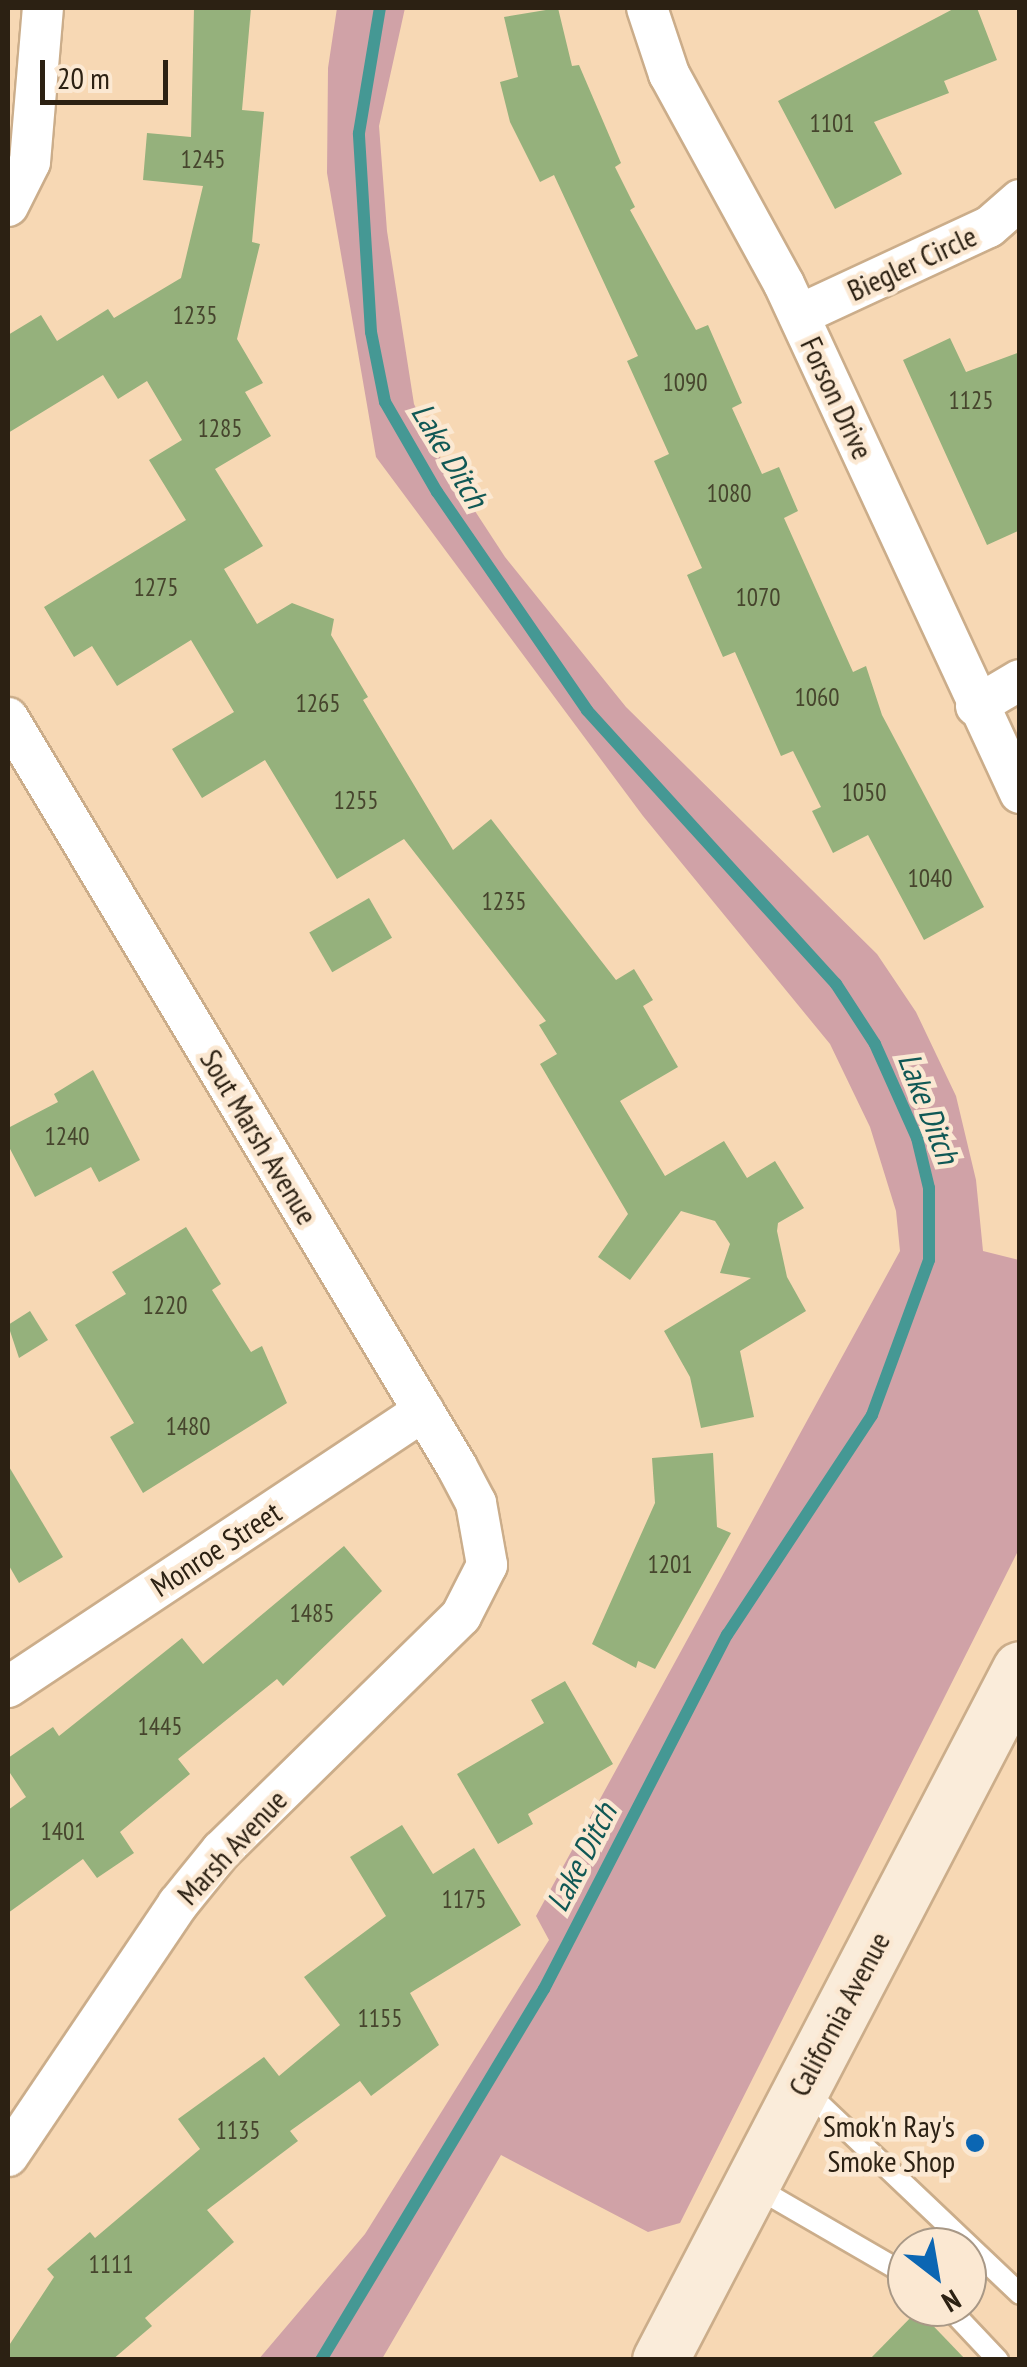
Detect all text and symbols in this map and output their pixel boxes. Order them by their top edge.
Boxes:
scale bar [45,40,172,102]
text: 20 m [57,58,110,97]
house number: 1101 [810,108,854,138]
house number: 1245 [181,144,225,174]
street label: Biegler Circle [842,217,982,309]
house number: 1235 [173,300,217,330]
street label: Forson Drive [793,331,881,465]
house number: 1090 [663,367,707,397]
house number: 1125 [949,385,993,415]
water label: Lake Ditch [404,396,496,514]
house number: 1285 [198,413,242,443]
house number: 1080 [707,478,751,508]
house number: 1275 [134,572,178,602]
house number: 1070 [736,582,780,612]
house number: 1060 [795,682,839,712]
house number: 1265 [296,688,340,718]
house number: 1050 [842,777,886,807]
house number: 1255 [334,785,378,815]
house number: 1040 [908,863,952,893]
house number: 1235 [482,886,526,916]
street label: Sout Marsh Avenue [192,1043,326,1231]
water label: Lake Ditch [890,1047,968,1169]
house number: 1240 [45,1121,89,1151]
house number: 1220 [143,1290,187,1320]
house number: 1480 [166,1411,210,1441]
street label: Monroe Street [144,1494,288,1604]
house number: 1201 [648,1549,692,1579]
house number: 1485 [290,1598,334,1628]
house number: 1445 [138,1711,182,1741]
street label: Marsh Avenue [169,1782,295,1912]
water label: Lake Ditch [538,1797,624,1917]
house number: 1401 [41,1816,85,1846]
house number: 1175 [442,1884,486,1914]
street label: California Avenue [781,1925,897,2103]
house number: 1155 [358,2003,402,2033]
place label: Smok'n Ray's Smoke Shop [823,2108,955,2178]
house number: 1135 [216,2115,260,2145]
marker: Smok'n Ray's Smoke Shop [964,2132,986,2154]
north arrow [887,2227,987,2327]
house number: 1111 [89,2249,133,2279]
text: N [936,2282,968,2321]

